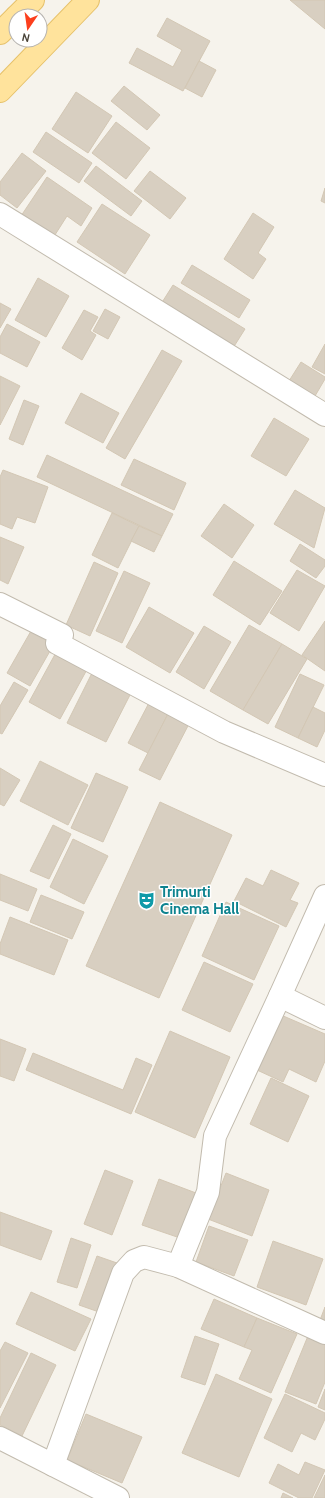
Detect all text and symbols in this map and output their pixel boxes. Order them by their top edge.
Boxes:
north arrow [8,8,48,48]
text: N [20,30,31,45]
place label: Trimurti Cinema Hall [160,883,239,918]
theatre icon: Trimurti Cinema Hall [137,891,157,911]

